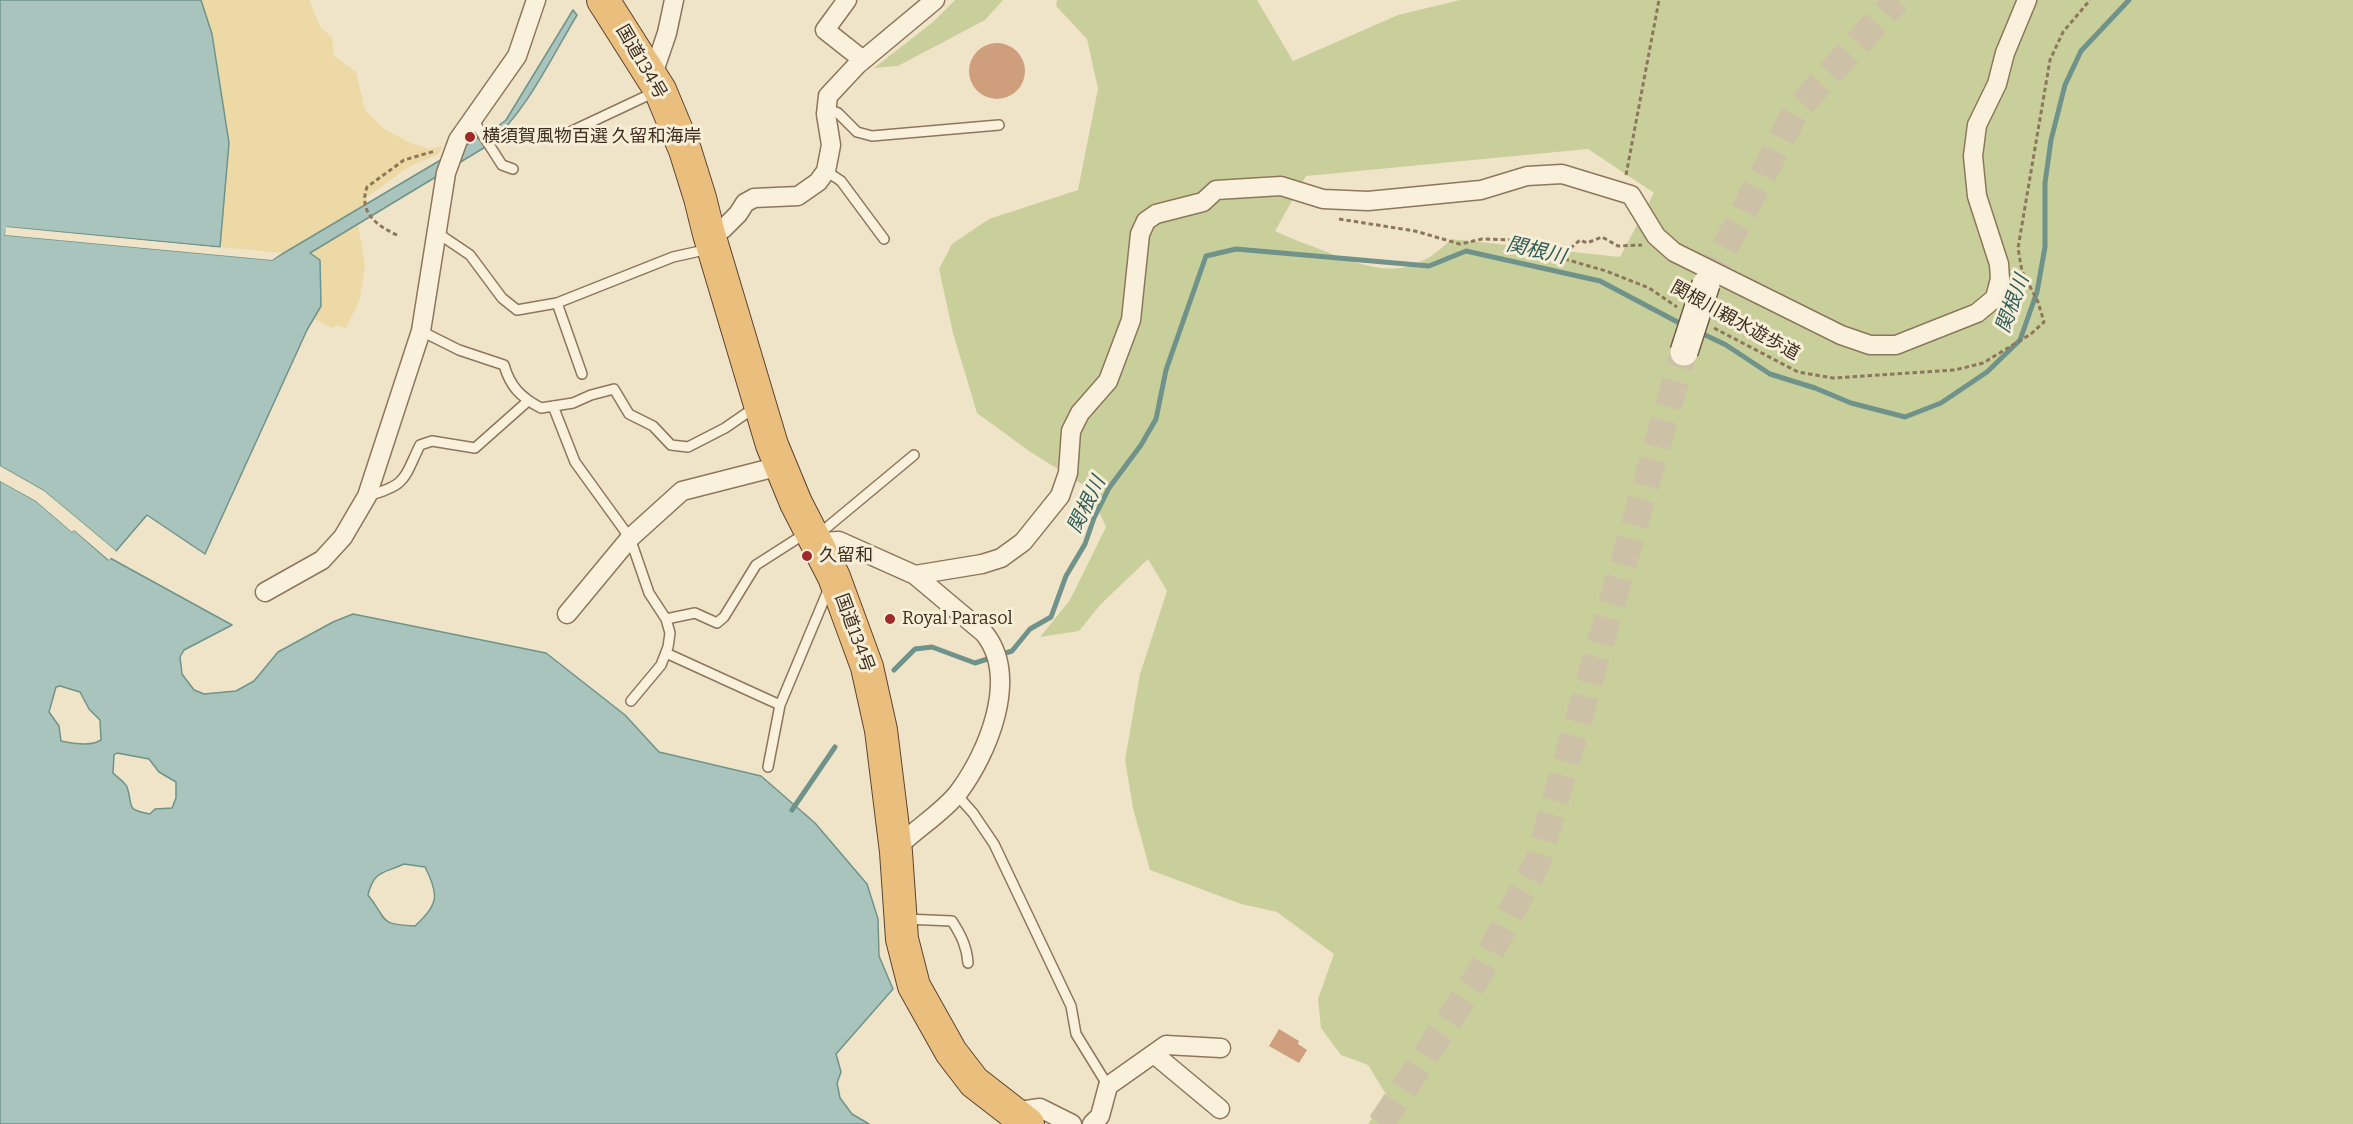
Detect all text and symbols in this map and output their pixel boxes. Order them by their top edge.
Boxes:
street label: 国道134号 [611,21,671,103]
place label: 横須賀風物百選 久留和海岸 [482,126,702,148]
marker: 横須賀風物百選 久留和海岸 [463,130,477,144]
water label: 関根川 [1504,233,1568,269]
water label: 関根川 [1991,272,2035,336]
street label: 関根川親水遊歩道 [1667,277,1803,365]
water label: 関根川 [1063,473,1111,537]
place label: 久留和 [819,545,873,567]
marker: 久留和 [800,549,814,563]
street label: 国道134号 [830,591,878,675]
place label: Royal Parasol [902,608,1013,630]
marker: Royal Parasol [883,612,897,626]

